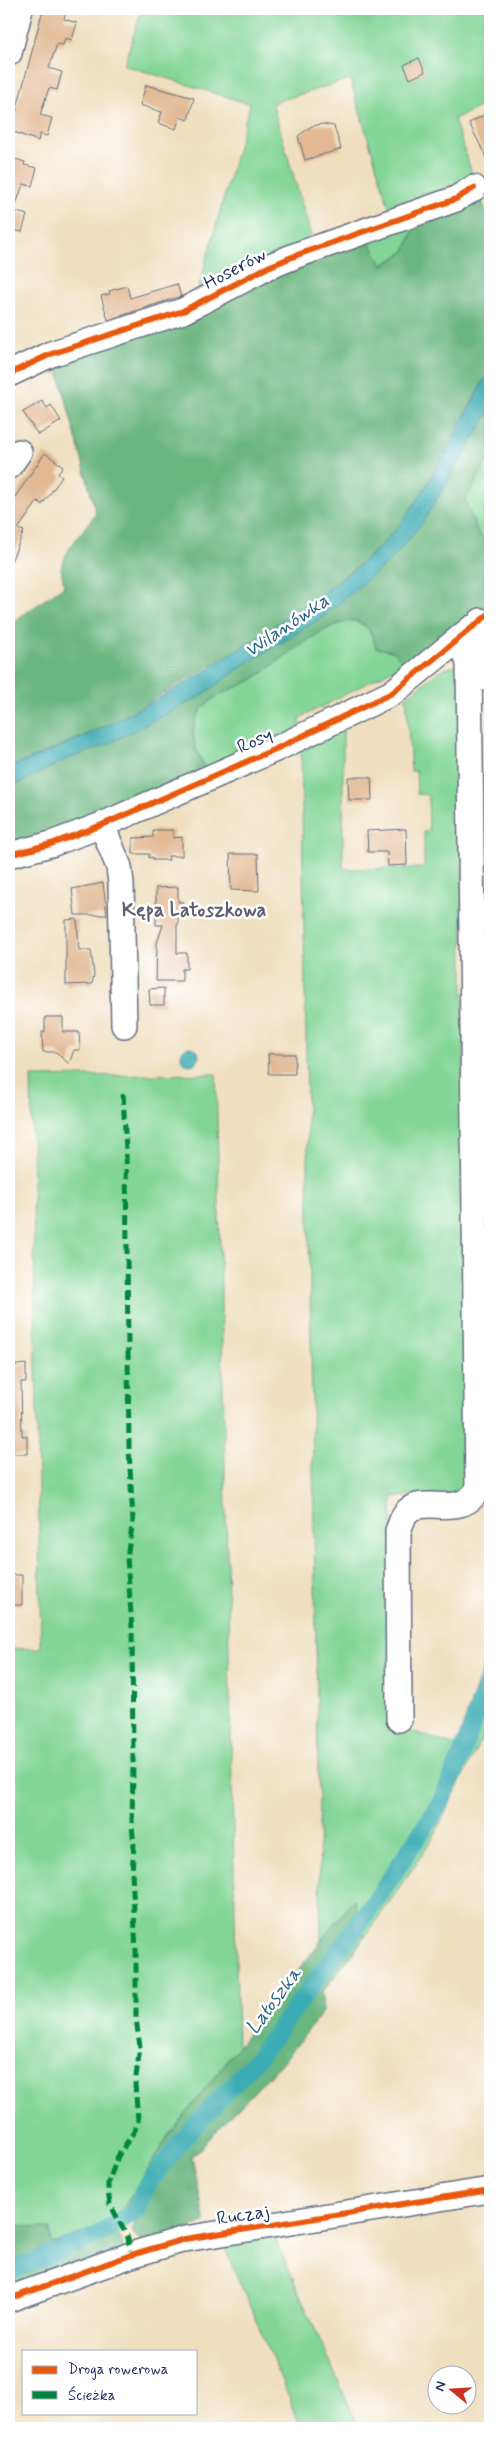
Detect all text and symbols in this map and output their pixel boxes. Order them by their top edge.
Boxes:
street label: Hoserów [199,242,271,296]
water label: Wilanówka [239,588,335,664]
street label: Rosy [233,722,277,760]
district label: Kępa Latoszkowa [122,897,267,924]
water label: Latoszka [240,1961,309,2040]
street label: Ruczaj [215,2199,271,2231]
legend [22,2350,198,2414]
text: Droga rowerowa [68,2360,169,2380]
north arrow [426,2364,476,2414]
text: N [431,2379,451,2394]
text: Ścieżka [68,2385,116,2406]

